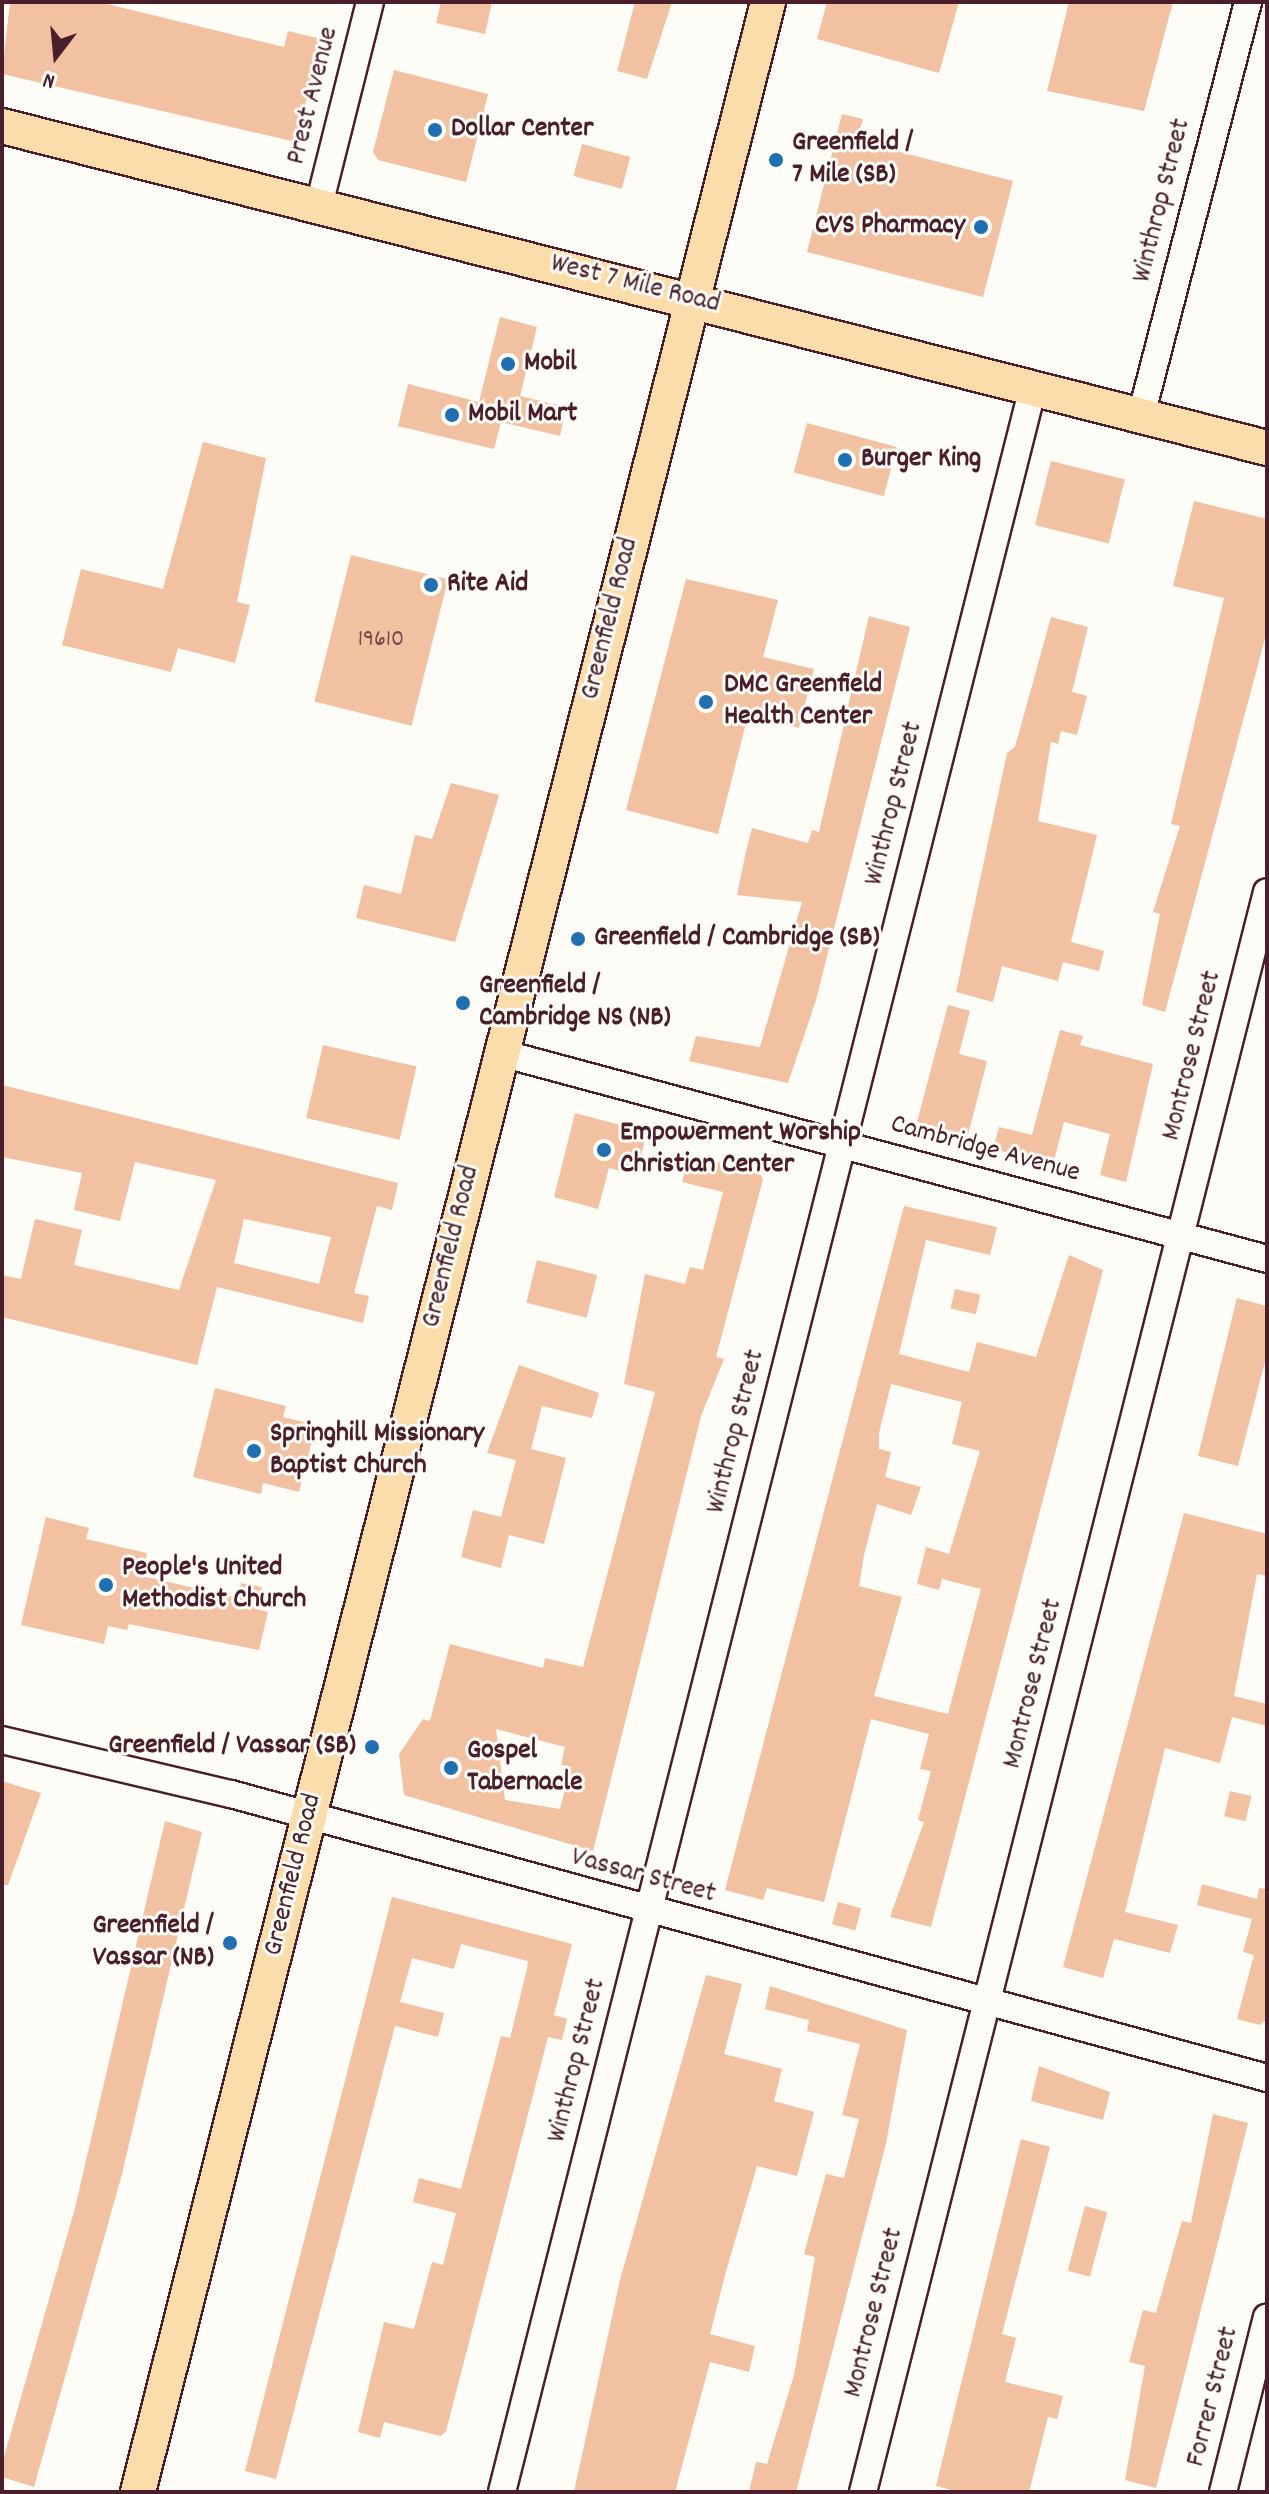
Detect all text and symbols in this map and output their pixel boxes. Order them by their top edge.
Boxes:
north arrow [16,16,96,96]
street label: Prest Avenue [281,24,347,168]
text: N [40,63,59,96]
place label: Dollar Center [451,113,593,147]
street label: Winthrop Street [1126,116,1200,286]
marker: Dollar Center [426,121,444,139]
place label: Greenfield / 7 Mile (SB) [792,127,914,193]
marker: Greenfield / 7 Mile (SB) [767,151,785,169]
place label: CVS Pharmacy [815,210,965,244]
marker: CVS Pharmacy [972,218,990,236]
street label: West 7 Mile Road [547,248,723,322]
place label: Mobil [524,347,577,381]
marker: Mobil [499,355,517,373]
place label: Mobil Mart [468,398,577,432]
marker: Mobil Mart [443,406,461,424]
place label: Burger King [861,443,981,477]
marker: Burger King [836,451,854,469]
street label: Greenfield Road [575,534,647,704]
place label: Rite Aid [447,568,528,602]
marker: Rite Aid [422,576,440,594]
house number: 19610 [358,627,404,655]
place label: DMC Greenfield Health Center [724,669,882,735]
marker: DMC Greenfield Health Center [695,691,717,713]
street label: Winthrop Street [858,719,932,889]
place label: Greenfield / Cambridge (SB) [594,922,880,956]
marker: Greenfield / Cambridge (SB) [569,930,587,948]
street label: Montrose Street [1156,968,1230,1144]
place label: Greenfield / Cambridge NS (NB) [479,970,671,1036]
marker: Greenfield / Cambridge NS (NB) [454,994,472,1012]
street label: Cambridge Avenue [887,1109,1083,1191]
place label: Empowerment Worship Christian Center [620,1117,861,1183]
marker: Empowerment Worship Christian Center [595,1141,613,1159]
street label: Greenfield Road [416,1162,488,1332]
street label: Winthrop Street [700,1347,774,1517]
place label: Springhill Missionary Baptist Church [270,1418,484,1484]
marker: Springhill Missionary Baptist Church [245,1442,263,1460]
place label: People's United Methodist Church [122,1552,306,1618]
marker: People's United Methodist Church [97,1576,115,1594]
street label: Montrose Street [997,1596,1071,1772]
place label: Greenfield / Vassar (SB) [108,1730,356,1764]
place label: Gospel Tabernacle [467,1735,582,1801]
marker: Greenfield / Vassar (SB) [363,1738,381,1756]
marker: Gospel Tabernacle [442,1759,460,1777]
street label: Greenfield Road [258,1790,330,1960]
street label: Vassar Street [567,1842,719,1912]
place label: Greenfield / Vassar (NB) [92,1910,214,1976]
marker: Greenfield / Vassar (NB) [221,1934,239,1952]
street label: Winthrop Street [541,1976,615,2146]
street label: Montrose Street [838,2225,912,2401]
street label: Forrer Street [1180,2324,1248,2470]

